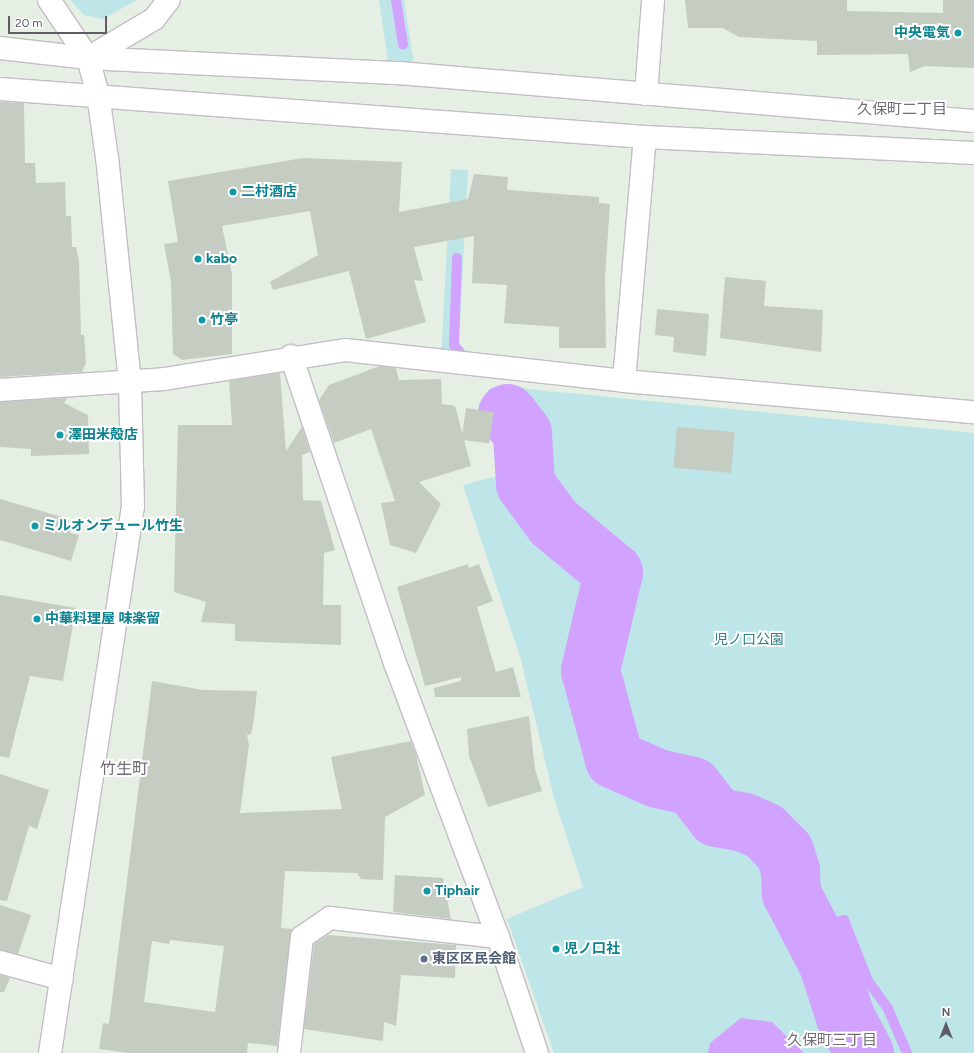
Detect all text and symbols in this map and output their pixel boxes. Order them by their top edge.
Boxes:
scale bar [10,8,109,34]
text: 20 m [15,16,43,30]
place label: 中央電気 [894,25,950,41]
marker: 中央電気 [953,28,963,38]
district label: 久保町二丁目 [857,101,947,119]
place label: 二村酒店 [241,184,297,200]
marker: 二村酒店 [228,187,238,197]
place label: kabo [206,251,237,267]
marker: kabo [193,254,203,264]
place label: 竹亭 [210,312,238,328]
marker: 竹亭 [197,315,207,325]
place label: 澤田米殻店 [68,427,138,443]
marker: 澤田米殻店 [55,430,65,440]
place label: ミルオンデュール竹生 [43,518,183,534]
marker: ミルオンデュール竹生 [30,521,40,531]
place label: 中華料理屋 味楽留 [45,611,160,627]
marker: 中華料理屋 味楽留 [32,614,42,624]
park label: 児ノ口公園 [714,632,784,648]
district label: 竹生町 [100,759,148,779]
place label: Tiphair [435,883,480,899]
marker: Tiphair [422,886,432,896]
place label: 児ノ口社 [564,941,620,957]
marker: 児ノ口社 [551,944,561,954]
place label: 東区区民会館 [432,951,516,967]
marker: 東区区民会館 [419,954,429,964]
north arrow [926,1005,966,1045]
text: N [942,1006,950,1019]
district label: 久保町三丁目 [787,1032,877,1050]

